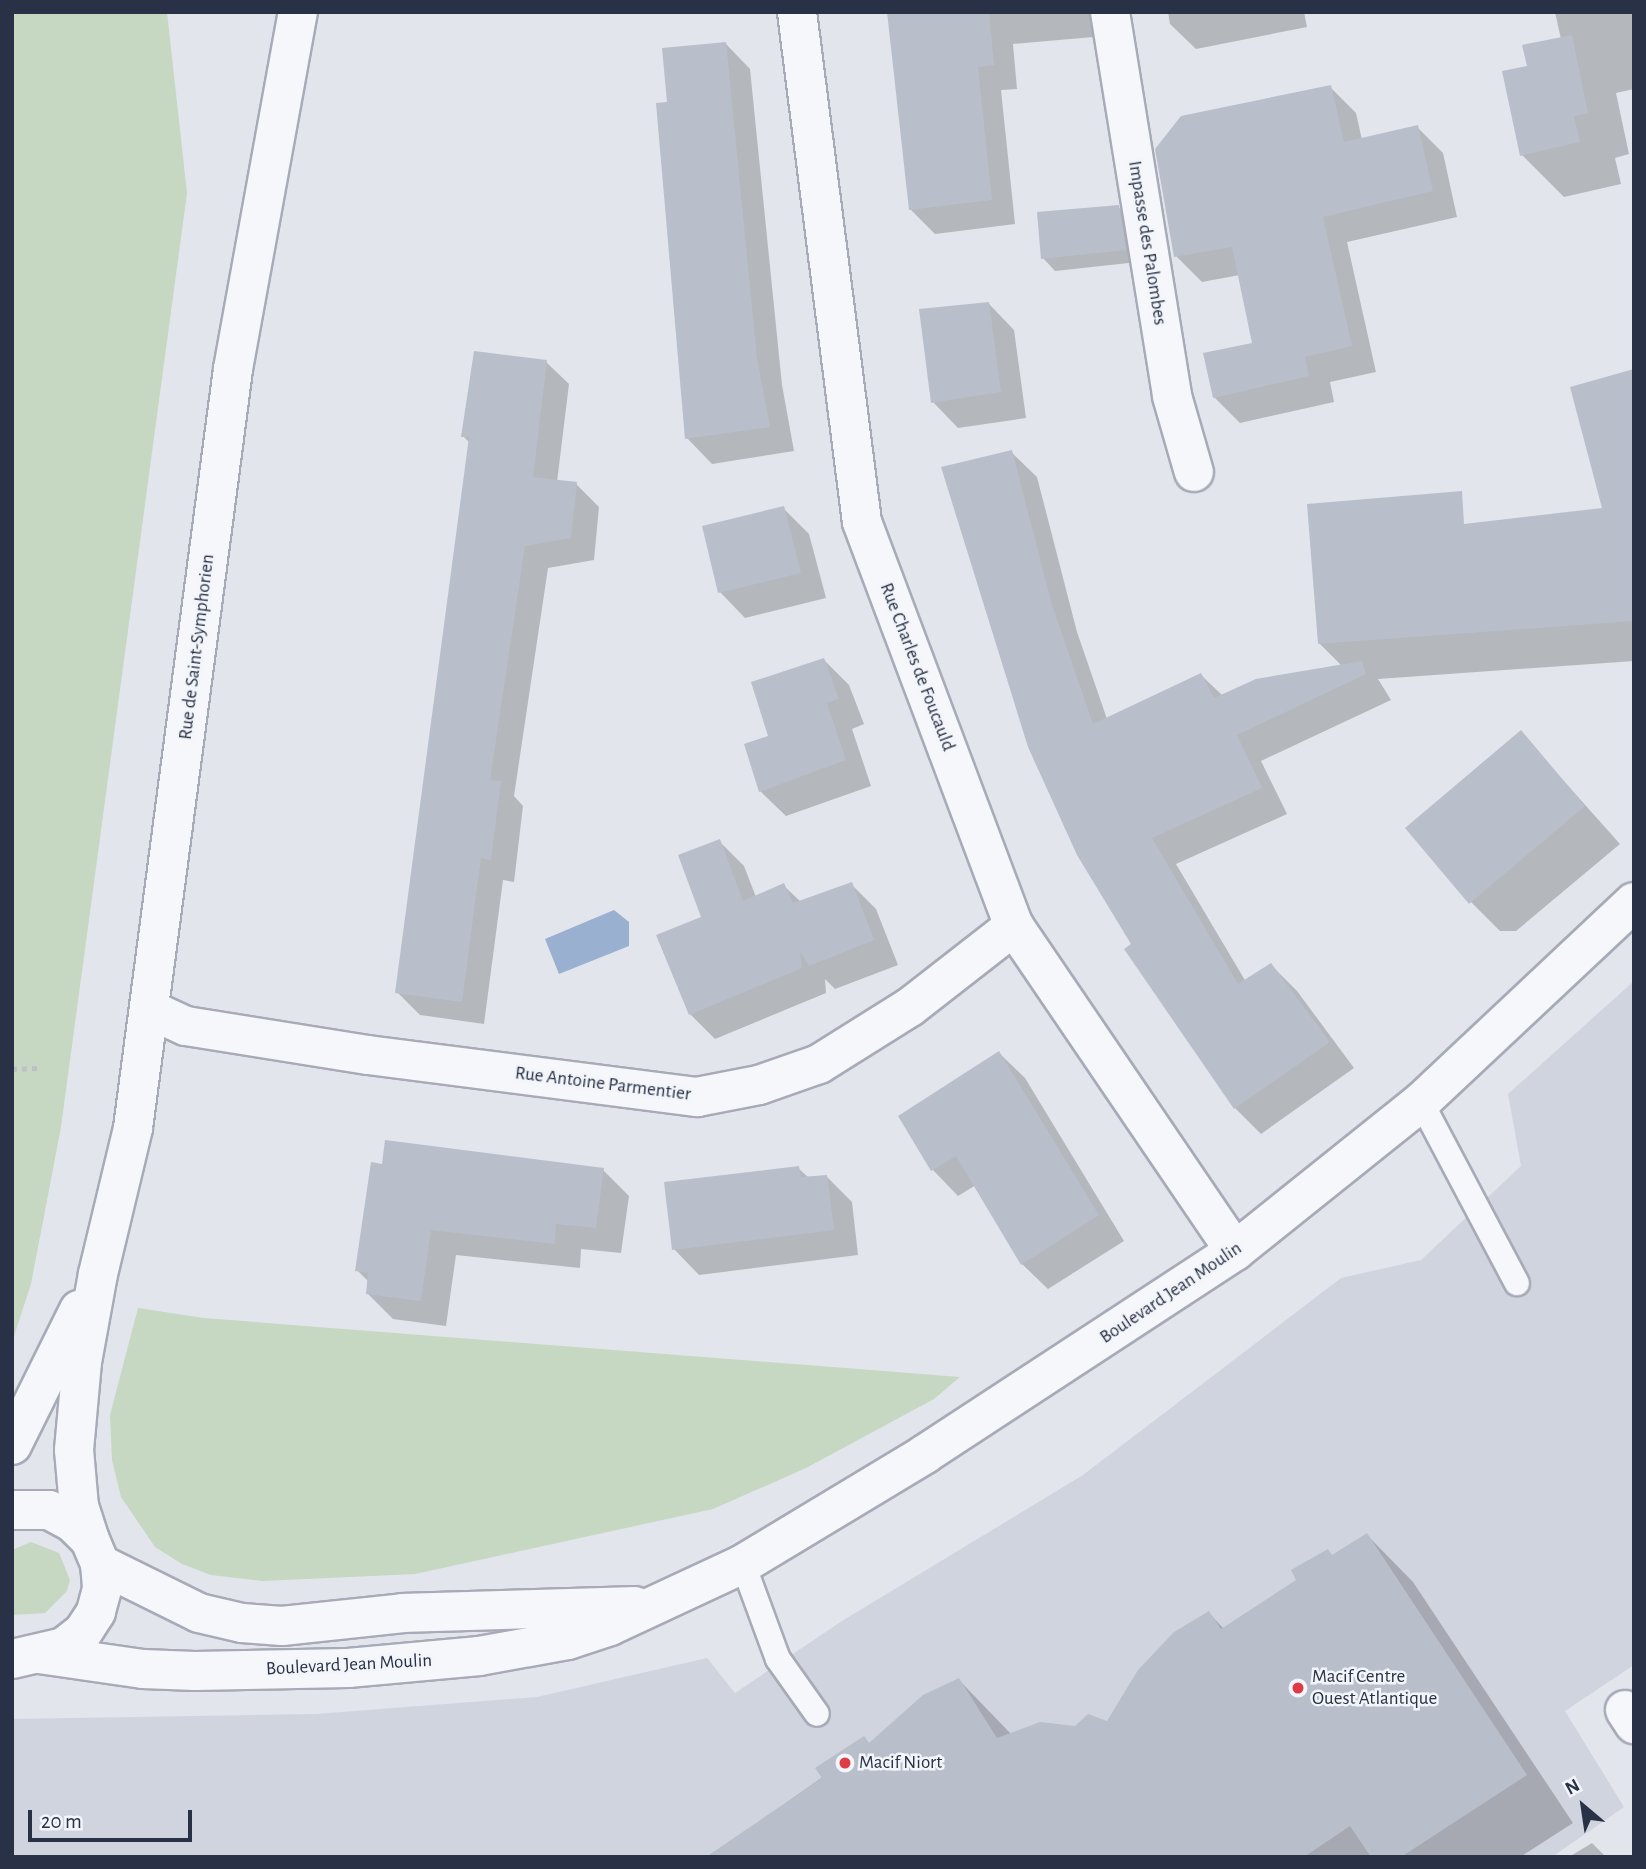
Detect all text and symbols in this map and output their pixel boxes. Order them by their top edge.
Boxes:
street label: Impasse des Palombes [1123,159,1171,327]
street label: Rue de Saint-Symphorien [174,553,220,741]
street label: Rue Charles de Foucauld [874,580,960,754]
street label: Rue Antoine Parmentier [514,1062,692,1106]
street label: Boulevard Jean Moulin [1096,1237,1246,1349]
street label: Boulevard Jean Moulin [265,1649,433,1681]
place label: Macif Centre Ouest Atlantique [1312,1666,1437,1710]
marker: Macif Centre Ouest Atlantique [1290,1680,1306,1696]
place label: Macif Niort [859,1752,942,1774]
marker: Macif Niort [837,1755,853,1771]
north arrow [1548,1771,1618,1841]
text: N [1562,1776,1583,1799]
scale bar [32,1796,196,1840]
text: 20 m [41,1811,82,1832]

